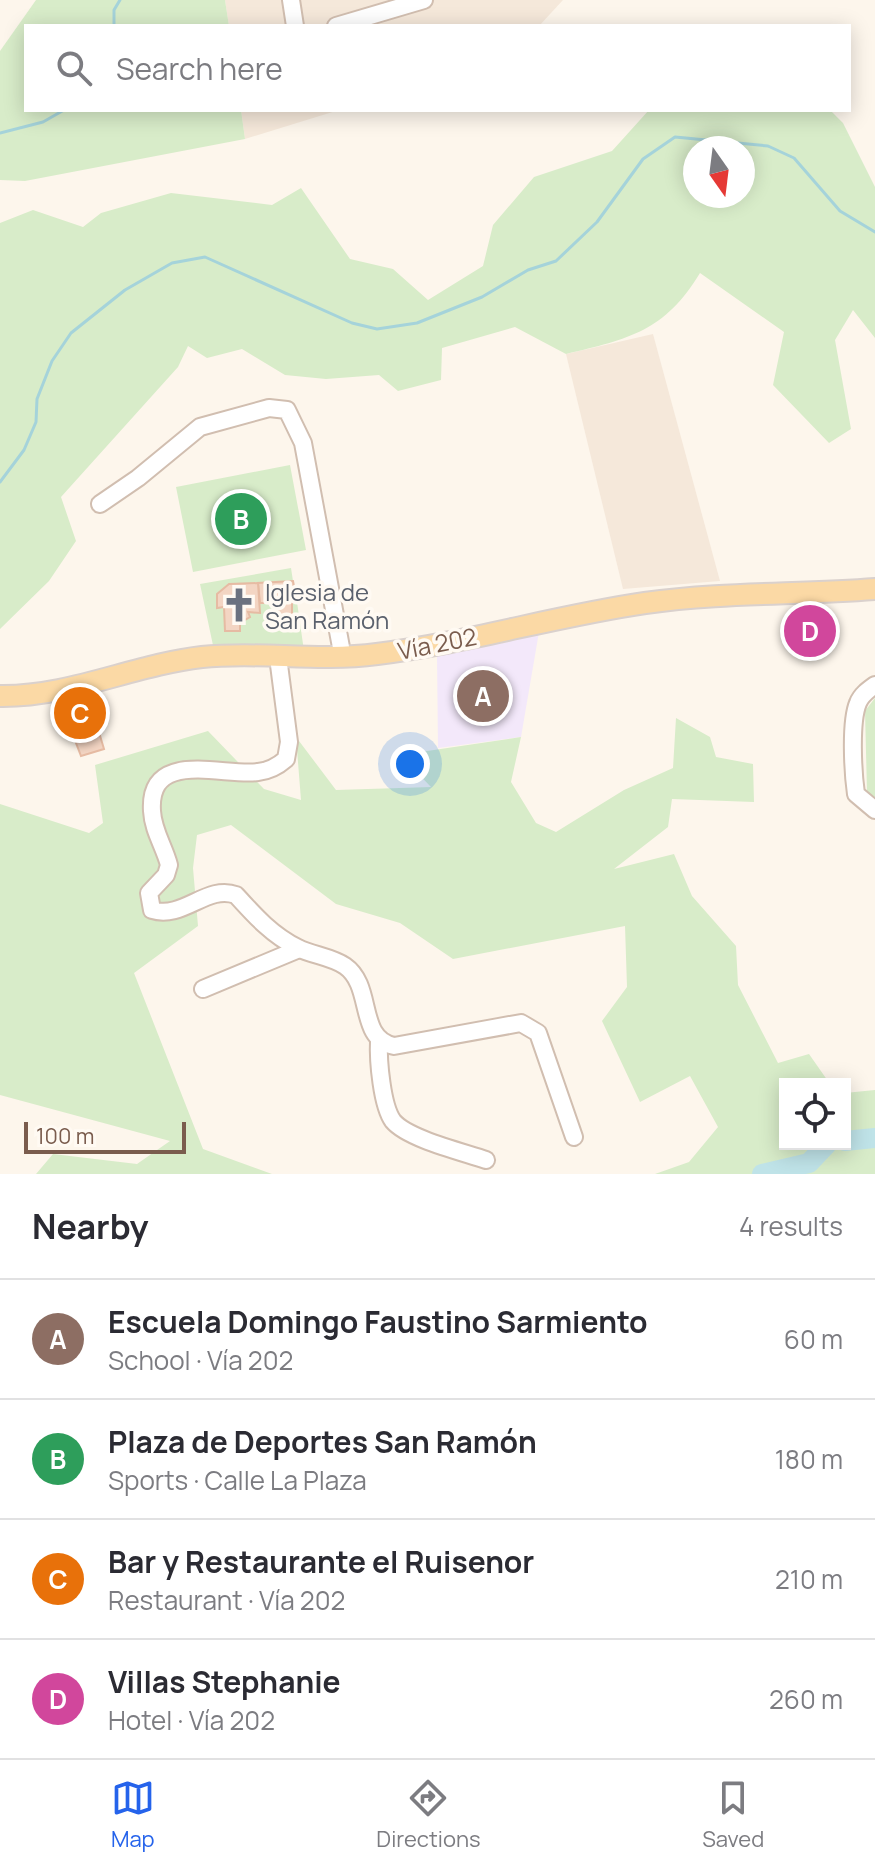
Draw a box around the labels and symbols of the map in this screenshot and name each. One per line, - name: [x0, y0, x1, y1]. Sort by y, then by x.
- north arrow: [683, 136, 755, 208]
- pin: B: [215, 489, 267, 549]
- place label: Iglesia de San Ramón: [265, 575, 389, 636]
- church icon: Iglesia de San Ramón: [220, 586, 258, 624]
- pin: D: [784, 601, 836, 661]
- street label: Vía 202: [395, 619, 479, 667]
- pin: A: [457, 666, 509, 726]
- pin: C: [54, 683, 106, 743]
- your location: [390, 744, 430, 784]
- scale bar: [24, 1118, 186, 1154]

